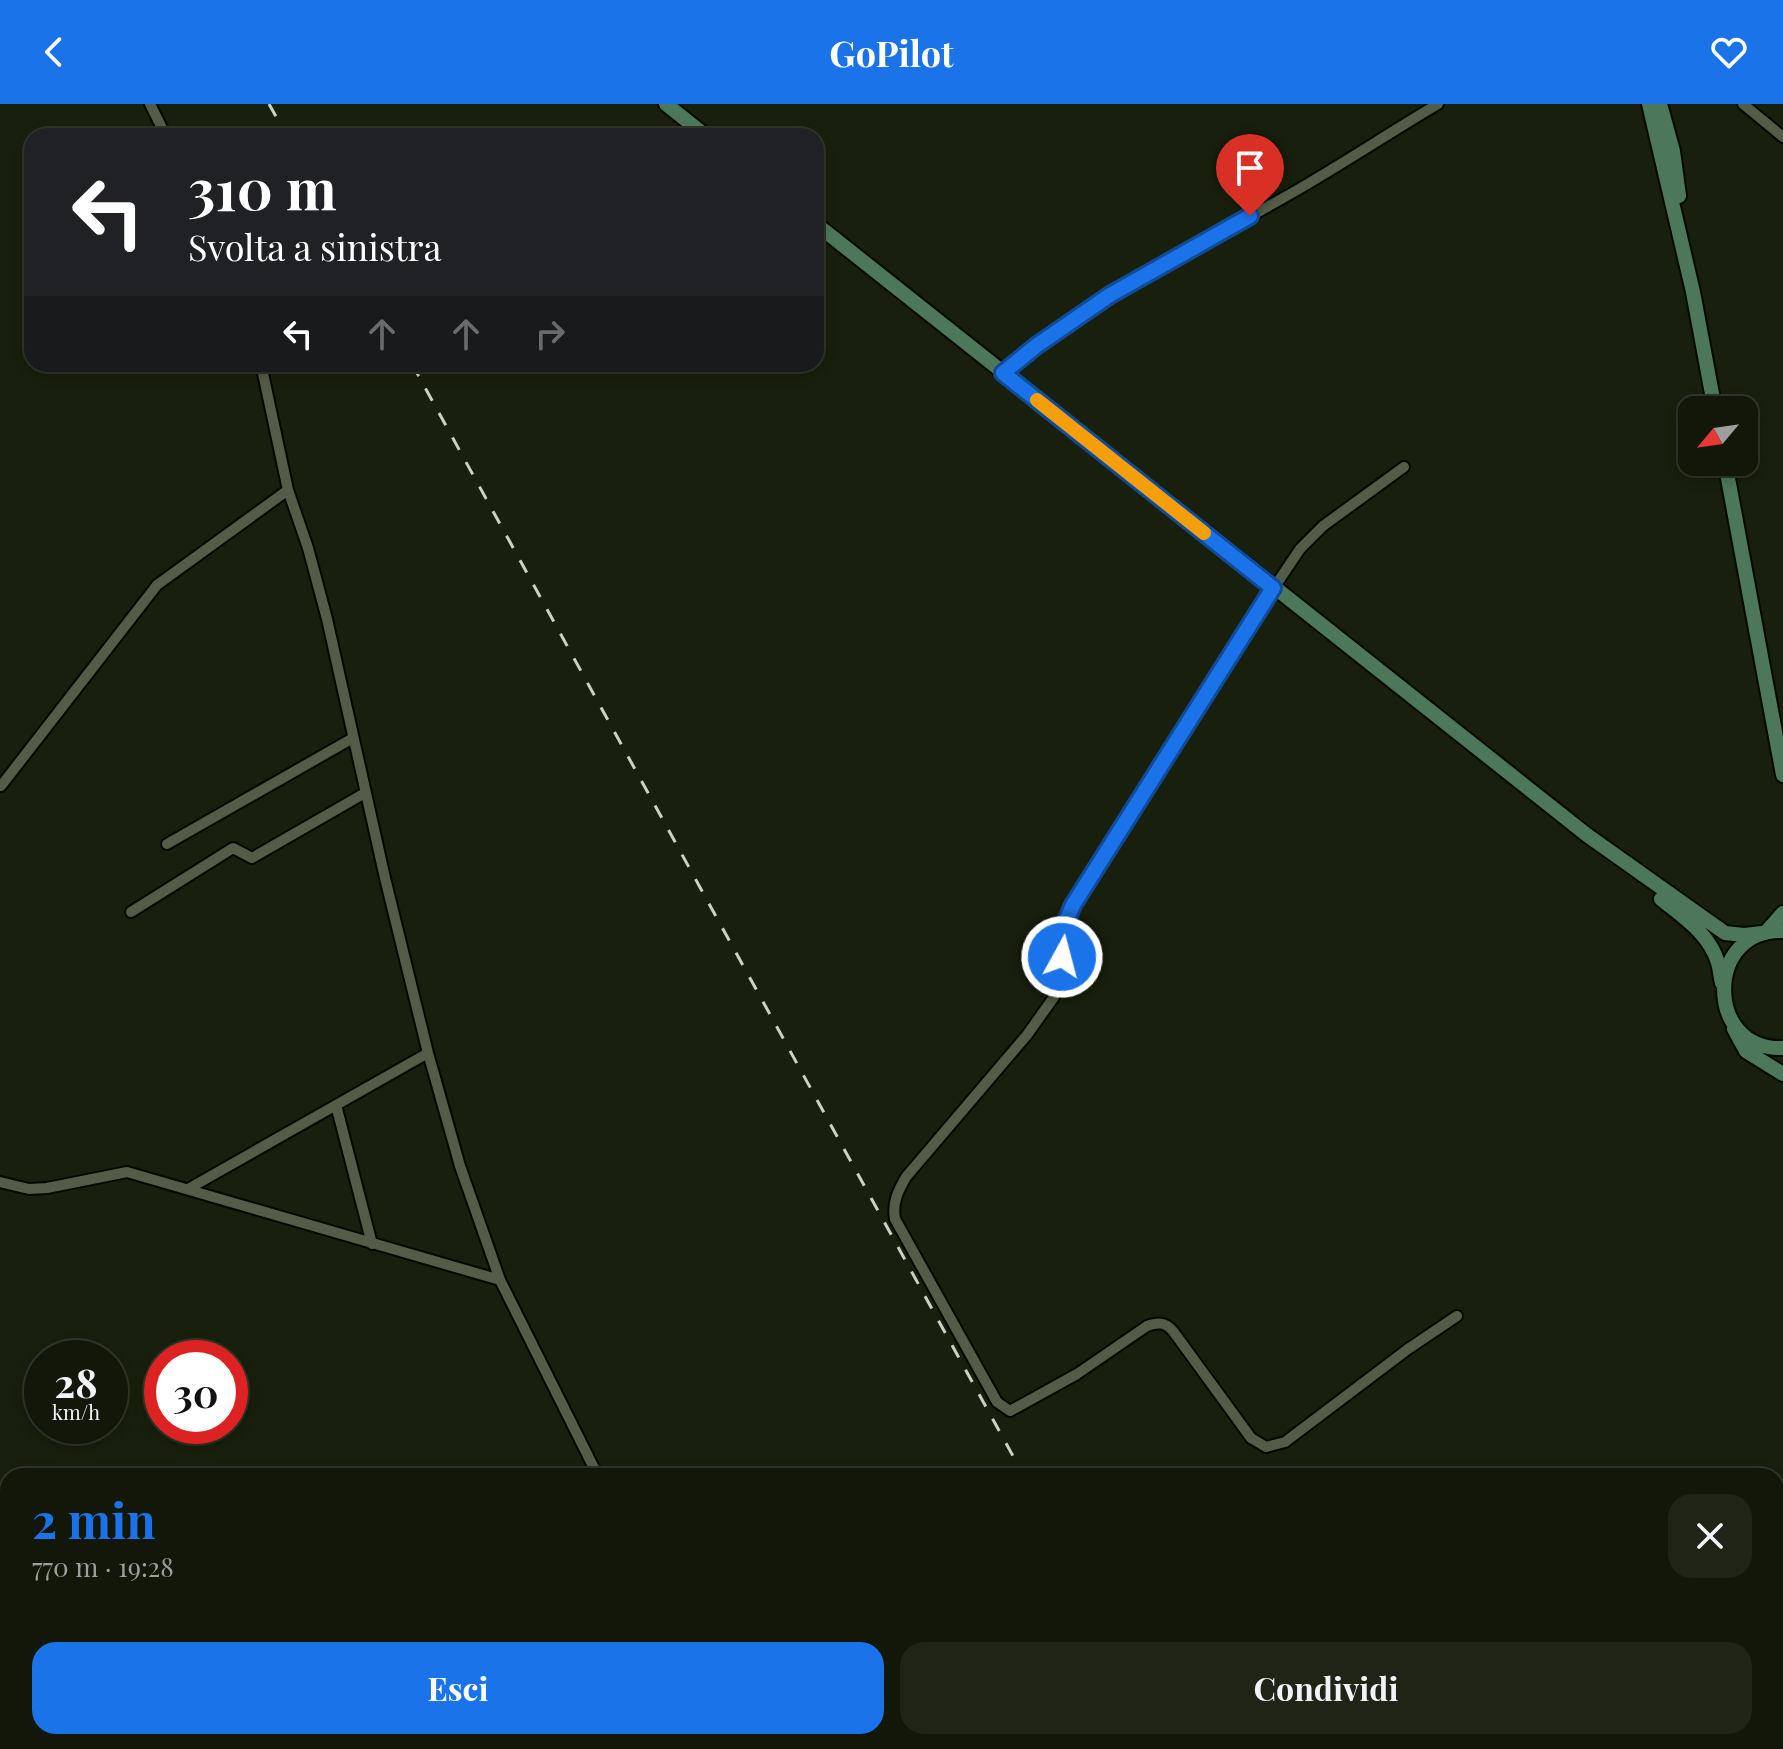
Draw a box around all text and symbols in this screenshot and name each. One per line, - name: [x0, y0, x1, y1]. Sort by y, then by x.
- text: GoPilot: [829, 28, 954, 76]
- icon: back: [32, 30, 76, 74]
- icon: heart: [1707, 30, 1751, 74]
- pin: [1216, 134, 1284, 216]
- icon: arrive: [1228, 146, 1272, 190]
- text: 310 m: [188, 150, 337, 225]
- icon: left: [56, 160, 160, 264]
- text: Svolta a sinistra: [188, 222, 442, 270]
- icon: left: [276, 312, 320, 356]
- icon: ahead: [360, 312, 404, 356]
- icon: ahead: [444, 312, 488, 356]
- icon: right: [528, 312, 572, 356]
- north arrow: [1678, 396, 1758, 476]
- map controls: [1678, 396, 1758, 476]
- position arrow: [1020, 915, 1104, 999]
- speed limit sign: 30: [144, 1340, 248, 1444]
- text: 28: [54, 1355, 98, 1408]
- text: km/h: [52, 1398, 100, 1425]
- text: 2 min: [32, 1487, 156, 1551]
- button: close: [1668, 1494, 1752, 1578]
- text: 770 m · 19:28: [32, 1549, 174, 1584]
- button: Esci: [32, 1642, 884, 1734]
- button: Condividi: [900, 1642, 1752, 1734]

